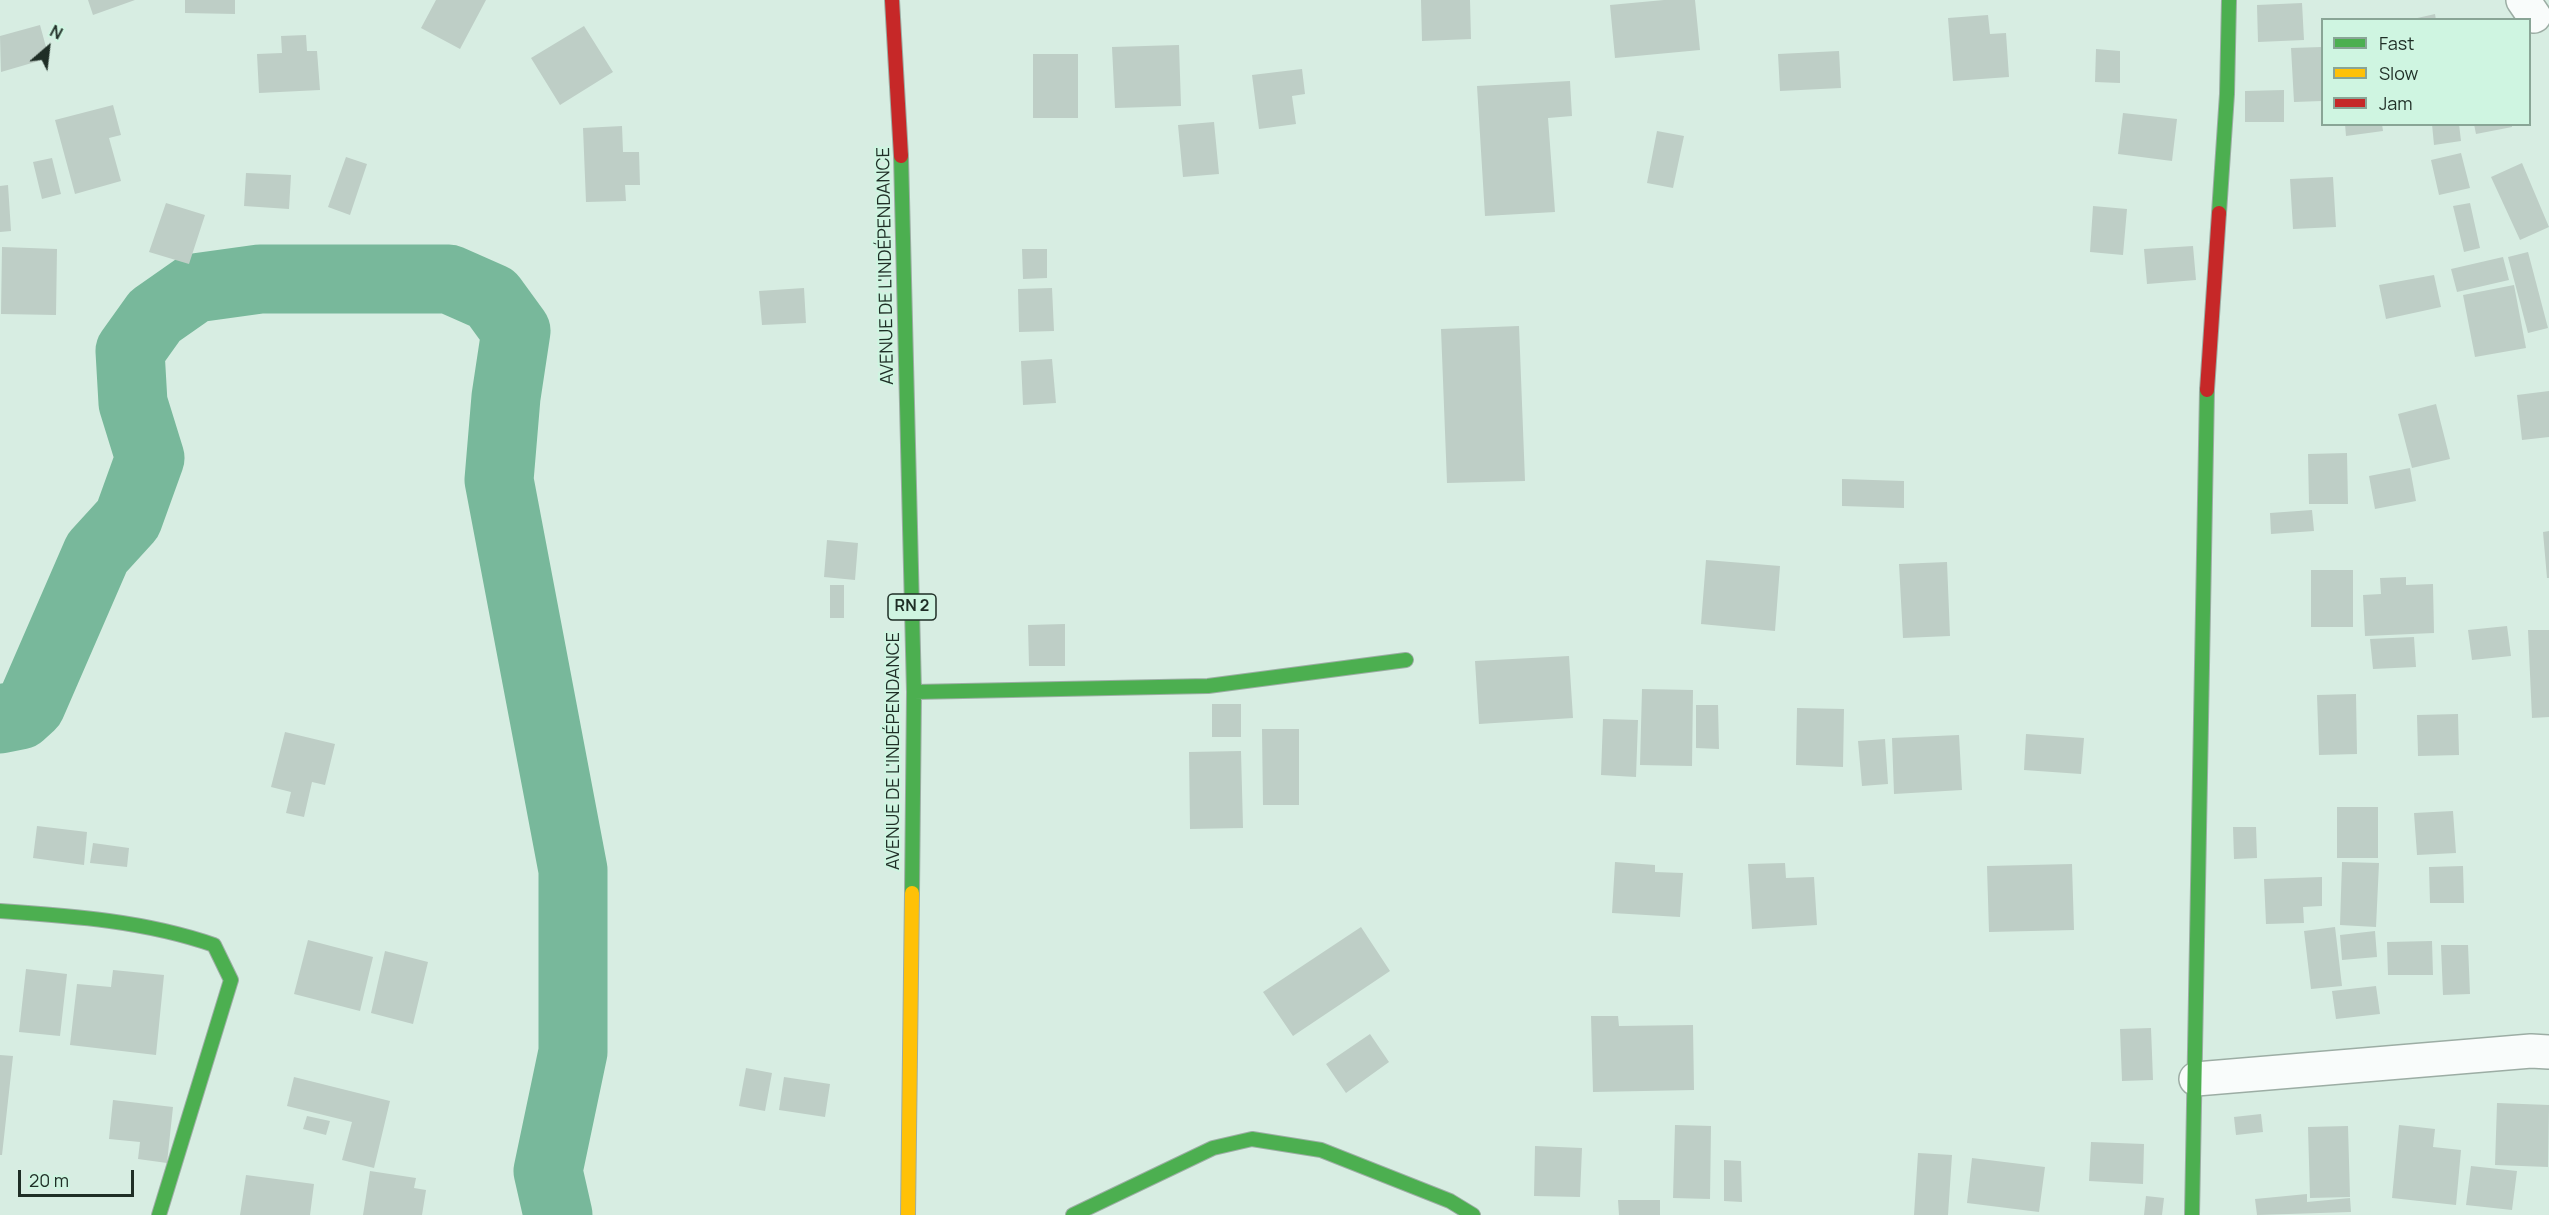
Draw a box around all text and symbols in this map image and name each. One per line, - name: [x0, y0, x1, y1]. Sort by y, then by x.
- north arrow: [18, 18, 78, 78]
- legend: [2321, 18, 2531, 126]
- text: N: [46, 20, 67, 45]
- text: Fast: [2379, 31, 2414, 55]
- text: Slow: [2379, 61, 2418, 85]
- text: Jam: [2379, 91, 2413, 115]
- street label: AVENUE DE L'INDÉPENDANCE: [873, 147, 899, 385]
- road number: RN 2: [888, 594, 936, 620]
- street label: AVENUE DE L'INDÉPENDANCE: [883, 632, 905, 870]
- scale bar: [21, 1158, 136, 1196]
- text: 20 m: [29, 1168, 69, 1192]

